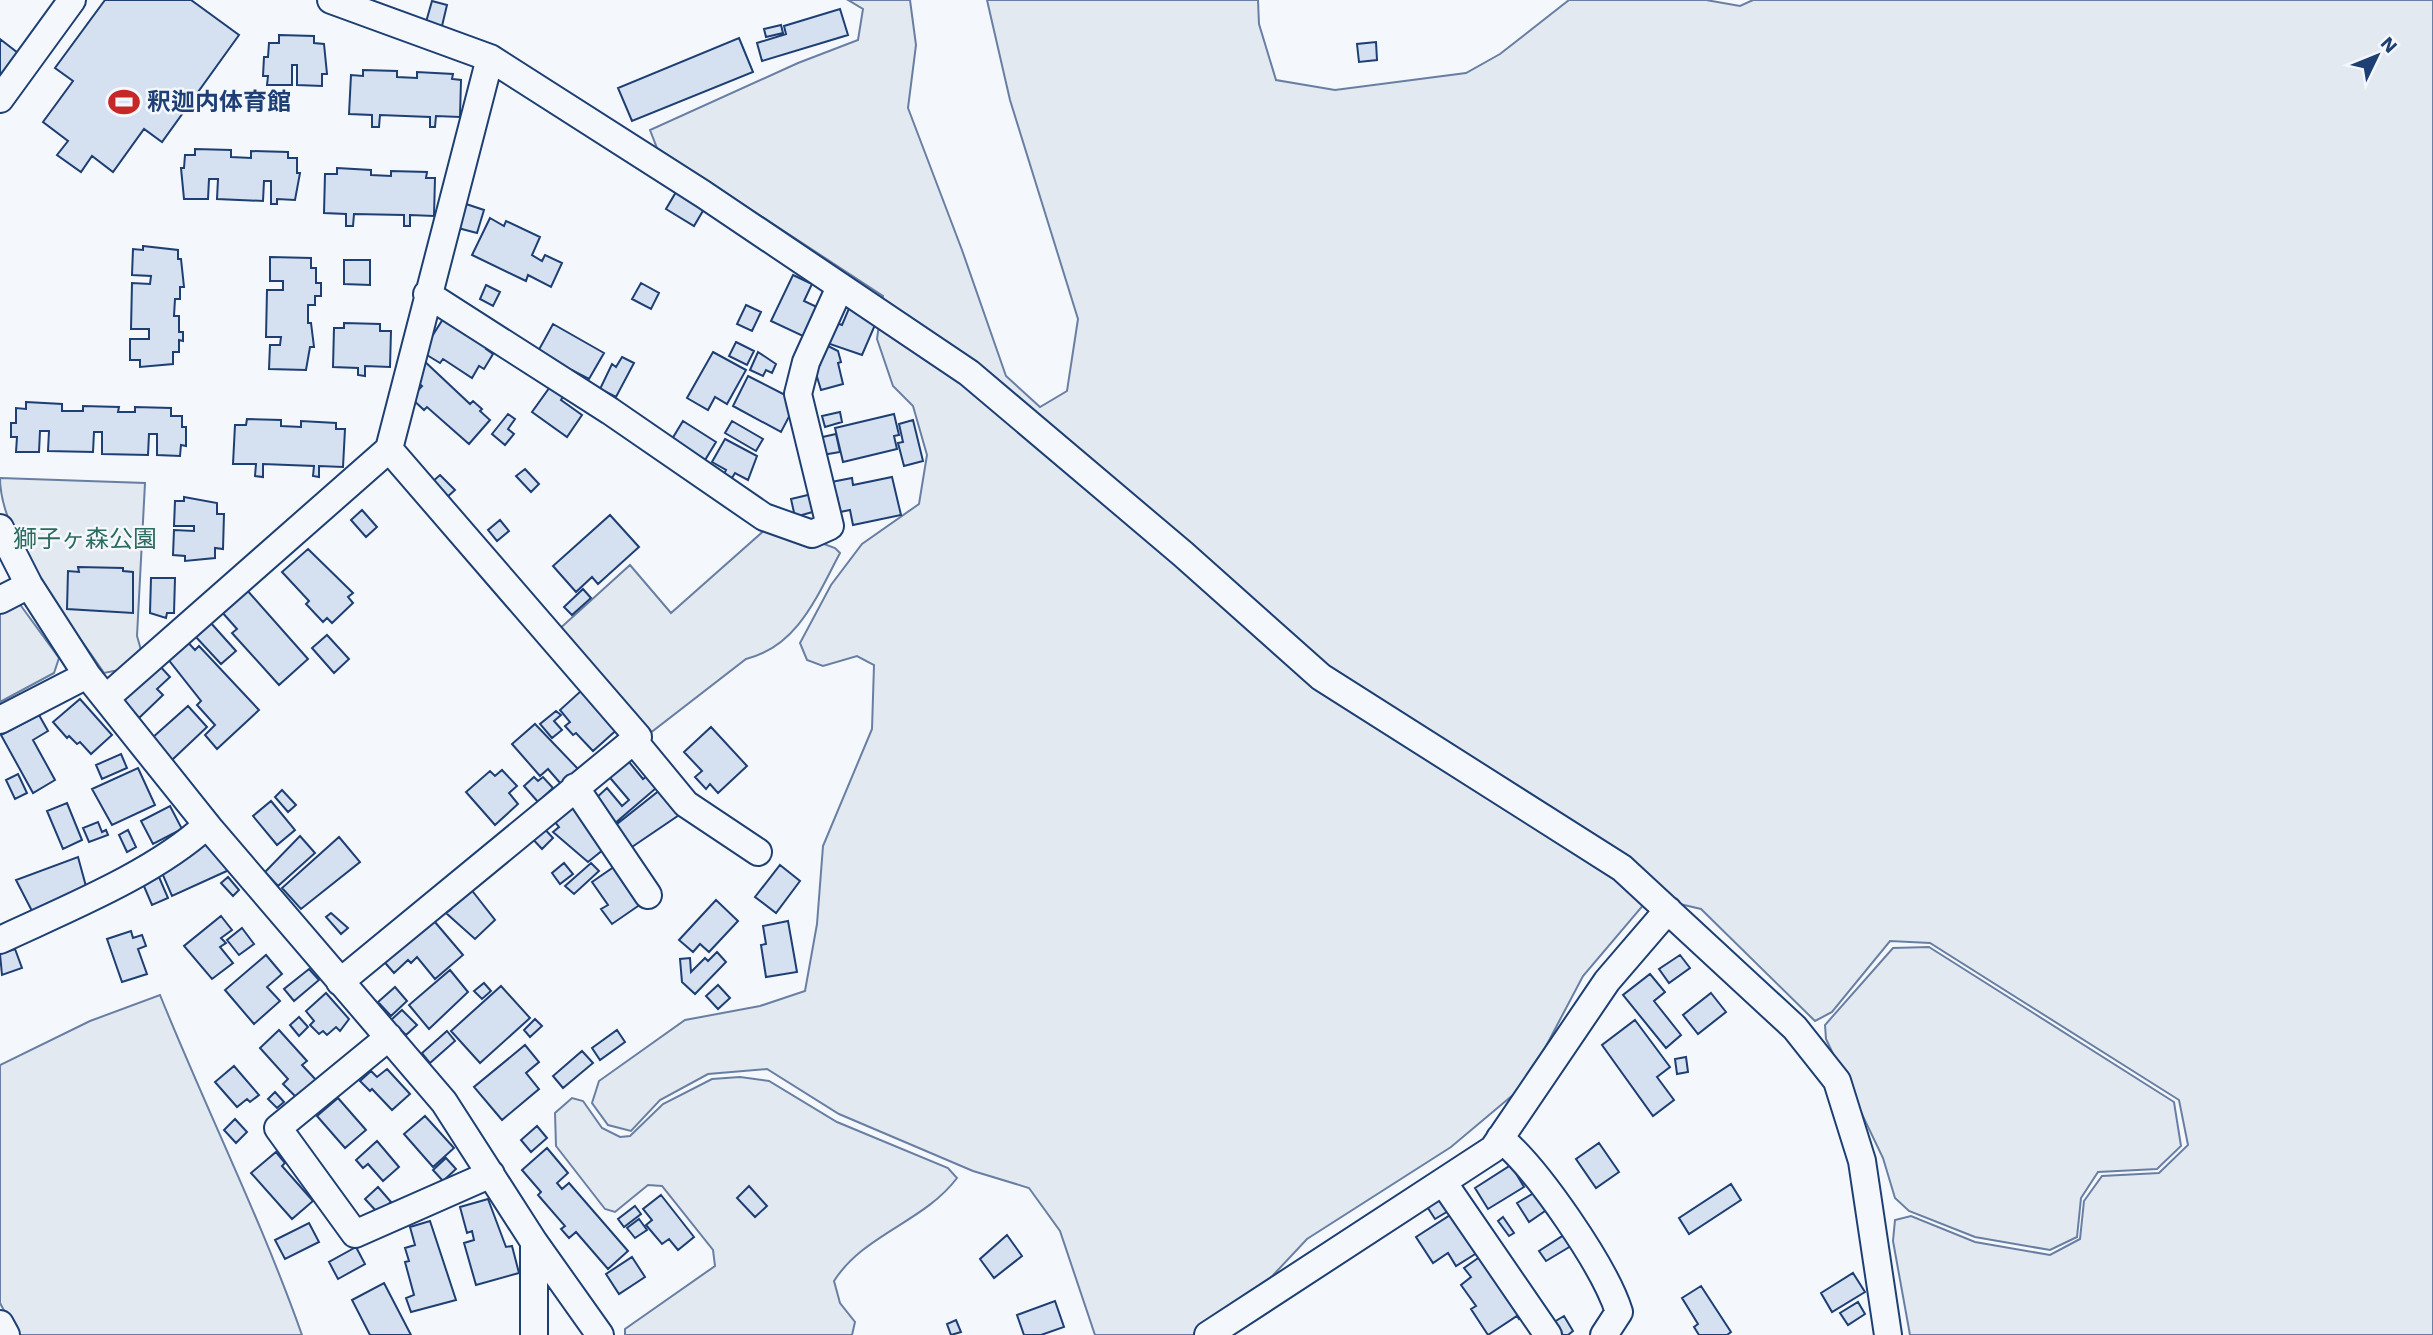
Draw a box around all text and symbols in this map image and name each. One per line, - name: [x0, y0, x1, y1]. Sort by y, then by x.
- north arrow: [2342, 21, 2412, 91]
- text: N: [2376, 32, 2402, 58]
- sports icon: 釈迦内体育館: [107, 85, 141, 119]
- place label: 釈迦内体育館: [147, 88, 291, 116]
- park label: 獅子ヶ森公園: [13, 525, 157, 553]

